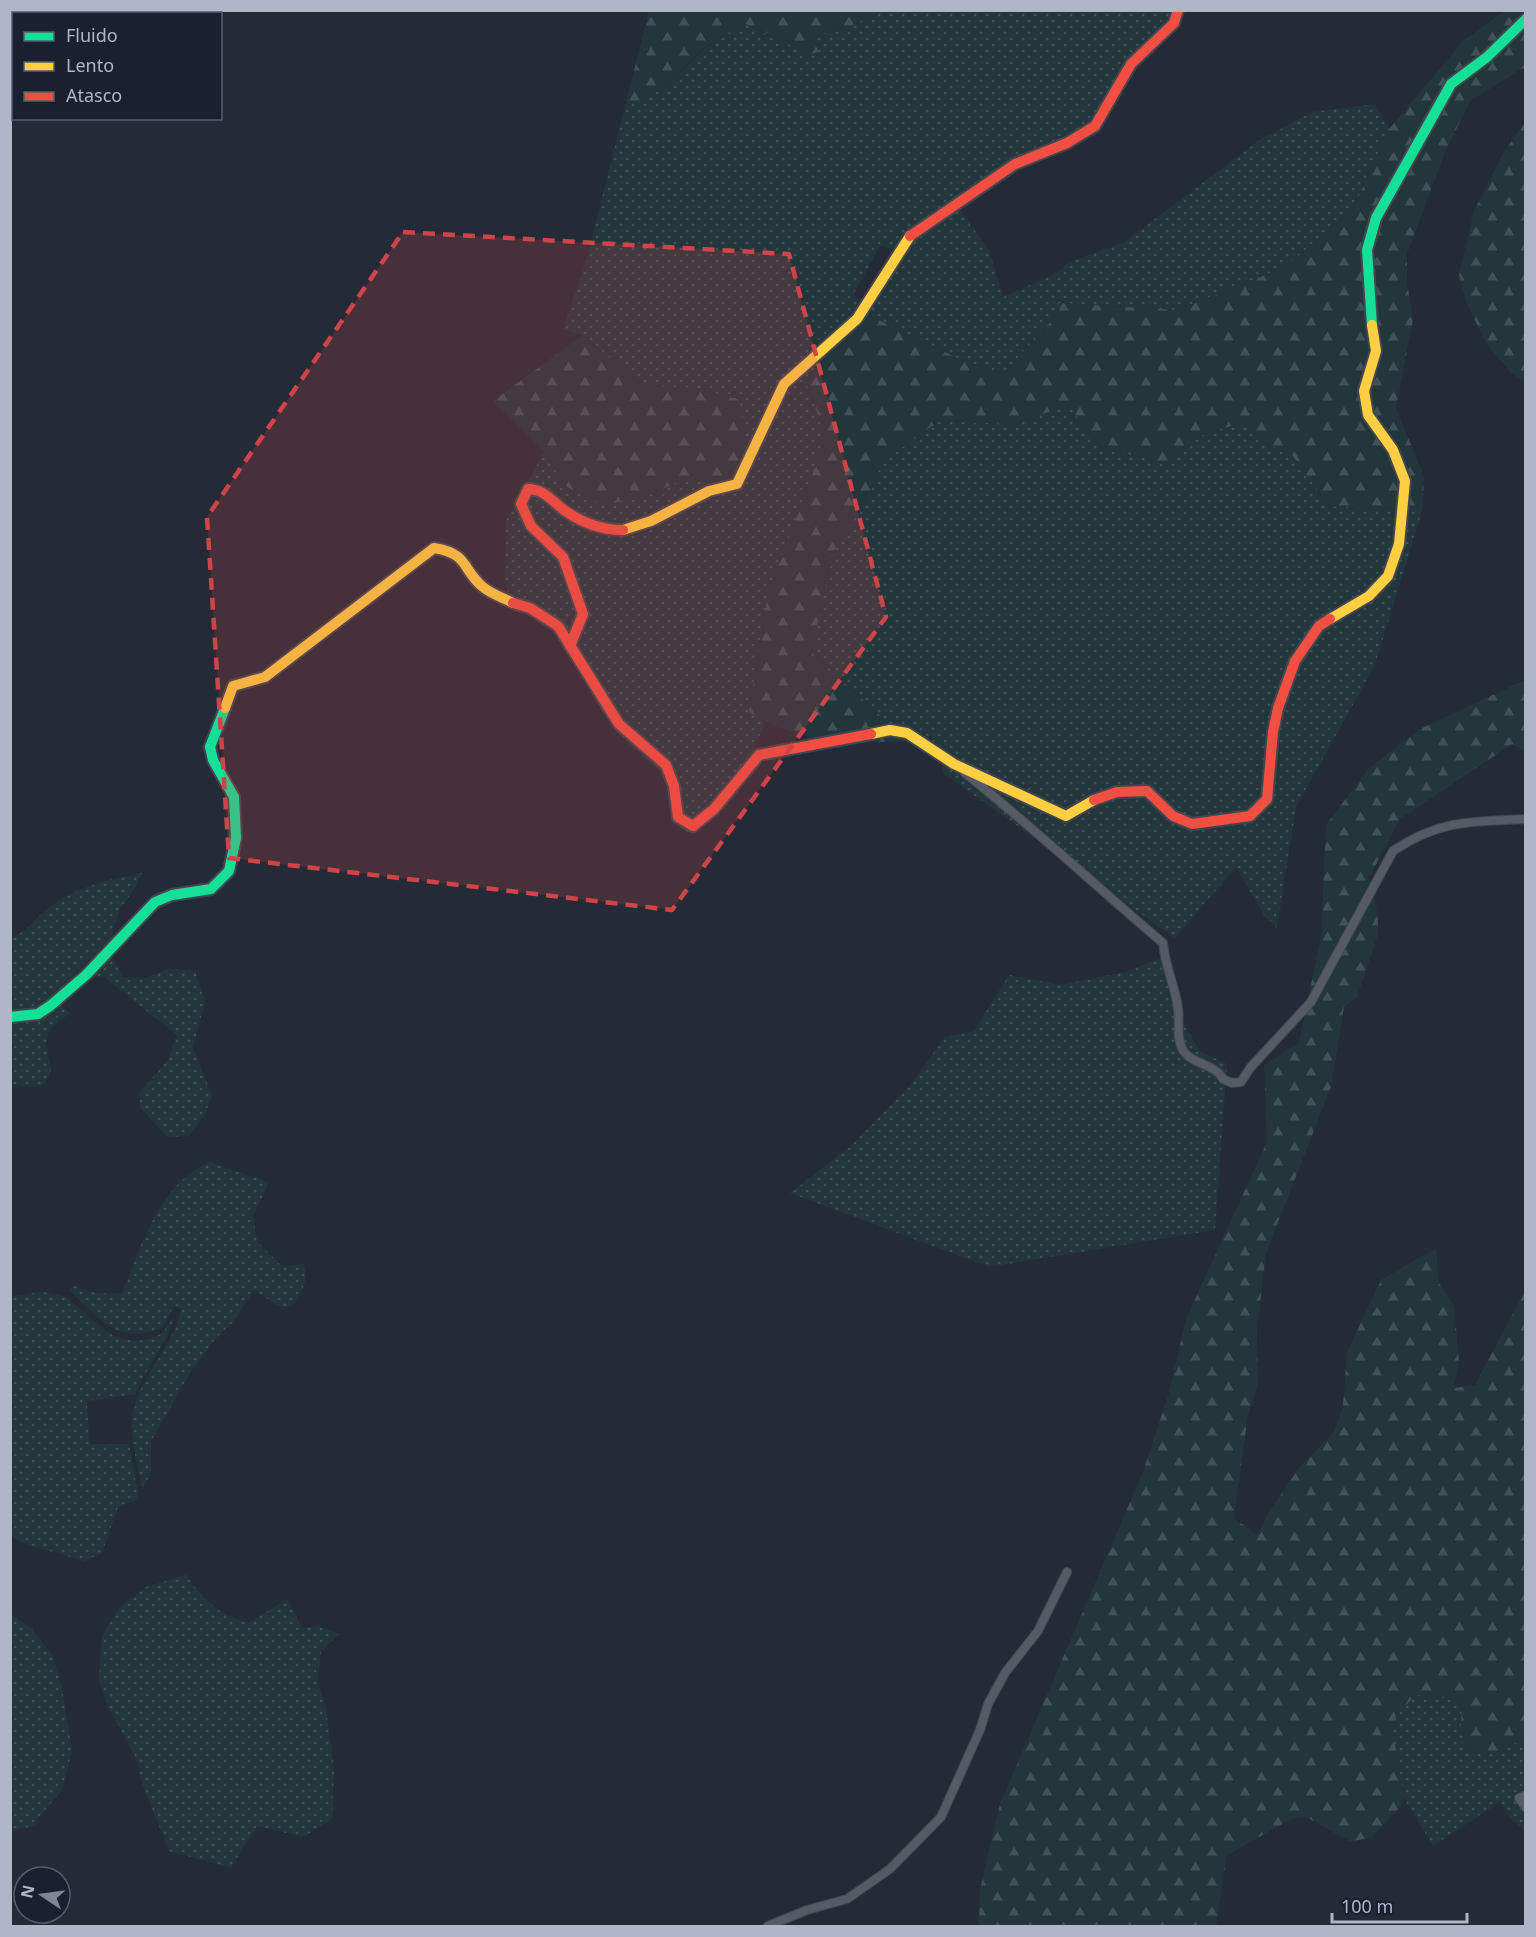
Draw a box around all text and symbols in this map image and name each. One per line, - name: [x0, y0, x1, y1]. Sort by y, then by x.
- legend: [12, 12, 222, 120]
- text: Fluido: [66, 23, 118, 47]
- text: Lento: [66, 53, 114, 77]
- text: Atasco: [66, 83, 122, 107]
- north arrow: [12, 1865, 72, 1925]
- text: N: [15, 1883, 40, 1900]
- scale bar: [1332, 1886, 1467, 1924]
- text: 100 m: [1341, 1894, 1393, 1918]

